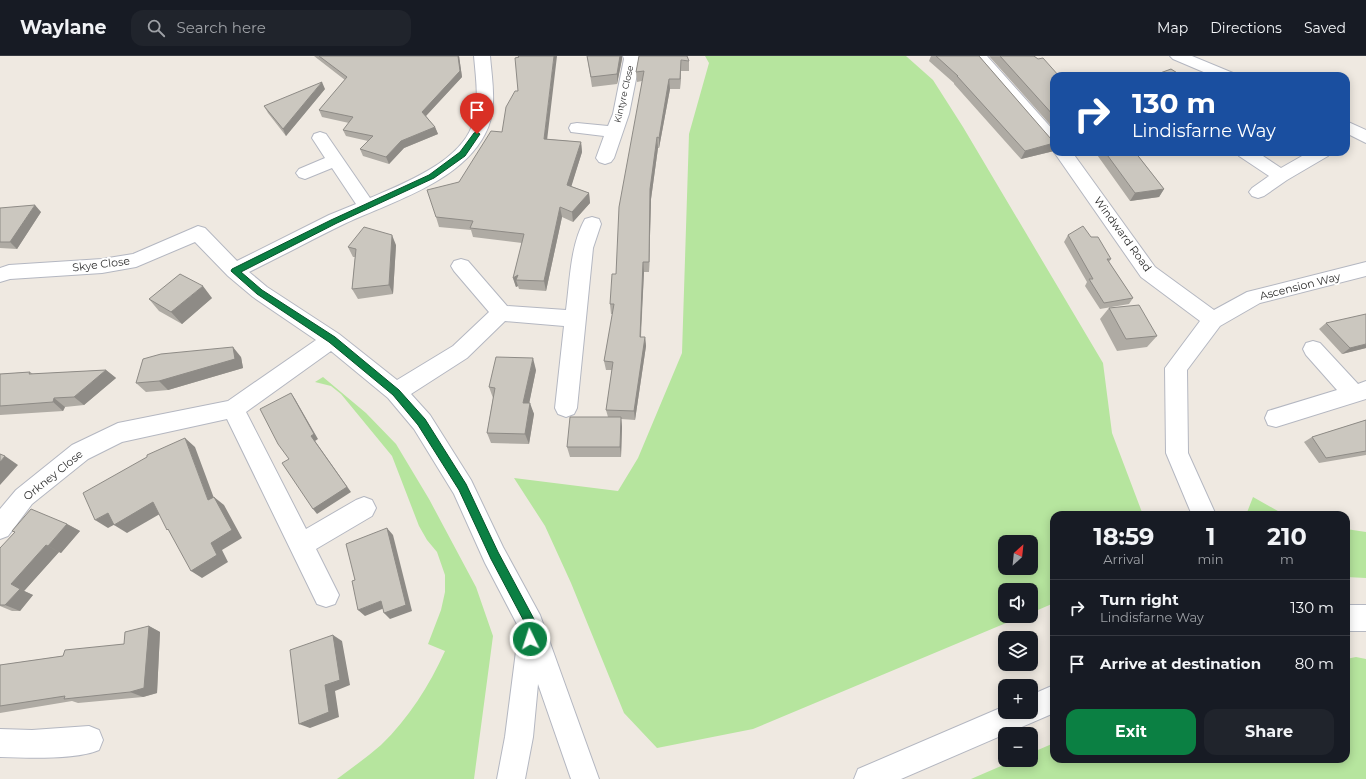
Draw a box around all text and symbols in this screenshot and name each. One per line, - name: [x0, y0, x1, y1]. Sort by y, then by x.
- search box: [131, 10, 411, 46]
- text: Waylane: [20, 16, 107, 39]
- icon: search: [145, 17, 167, 39]
- text: Search here: [177, 18, 266, 37]
- text: Map: [1157, 19, 1188, 37]
- text: Directions: [1210, 19, 1282, 37]
- text: Saved: [1304, 19, 1346, 37]
- street label: Kintyre Close: [612, 64, 636, 124]
- text: 130 m: [1132, 86, 1216, 120]
- icon: right: [1066, 88, 1118, 140]
- pin: [460, 93, 494, 134]
- icon: arrive: [466, 99, 488, 121]
- text: Lindisfarne Way: [1132, 120, 1276, 142]
- street label: Windward Road: [1091, 194, 1155, 274]
- street label: Skye Close: [71, 253, 131, 274]
- street label: Ascension Way: [1258, 269, 1342, 303]
- street label: Orkney Close: [20, 447, 86, 503]
- text: 18:59: [1093, 522, 1154, 551]
- text: 1: [1206, 522, 1215, 551]
- text: 210: [1267, 522, 1307, 551]
- north arrow: [998, 535, 1038, 575]
- map controls: [998, 535, 1038, 767]
- text: Arrival: [1103, 551, 1144, 567]
- text: min: [1198, 551, 1224, 567]
- text: m: [1280, 551, 1294, 567]
- button: sound: [998, 583, 1038, 623]
- text: Turn right: [1100, 590, 1179, 609]
- icon: right: [1066, 597, 1088, 619]
- text: 130 m: [1290, 598, 1334, 617]
- text: Lindisfarne Way: [1100, 609, 1204, 625]
- position arrow: [509, 618, 551, 660]
- button: layers: [998, 631, 1038, 671]
- icon: arrive: [1066, 653, 1088, 675]
- text: Arrive at destination: [1100, 654, 1261, 673]
- text: 80 m: [1295, 654, 1334, 673]
- button: +: [998, 679, 1038, 719]
- button: Exit: [1066, 709, 1196, 755]
- button: Share: [1204, 709, 1334, 755]
- button: −: [998, 727, 1038, 767]

